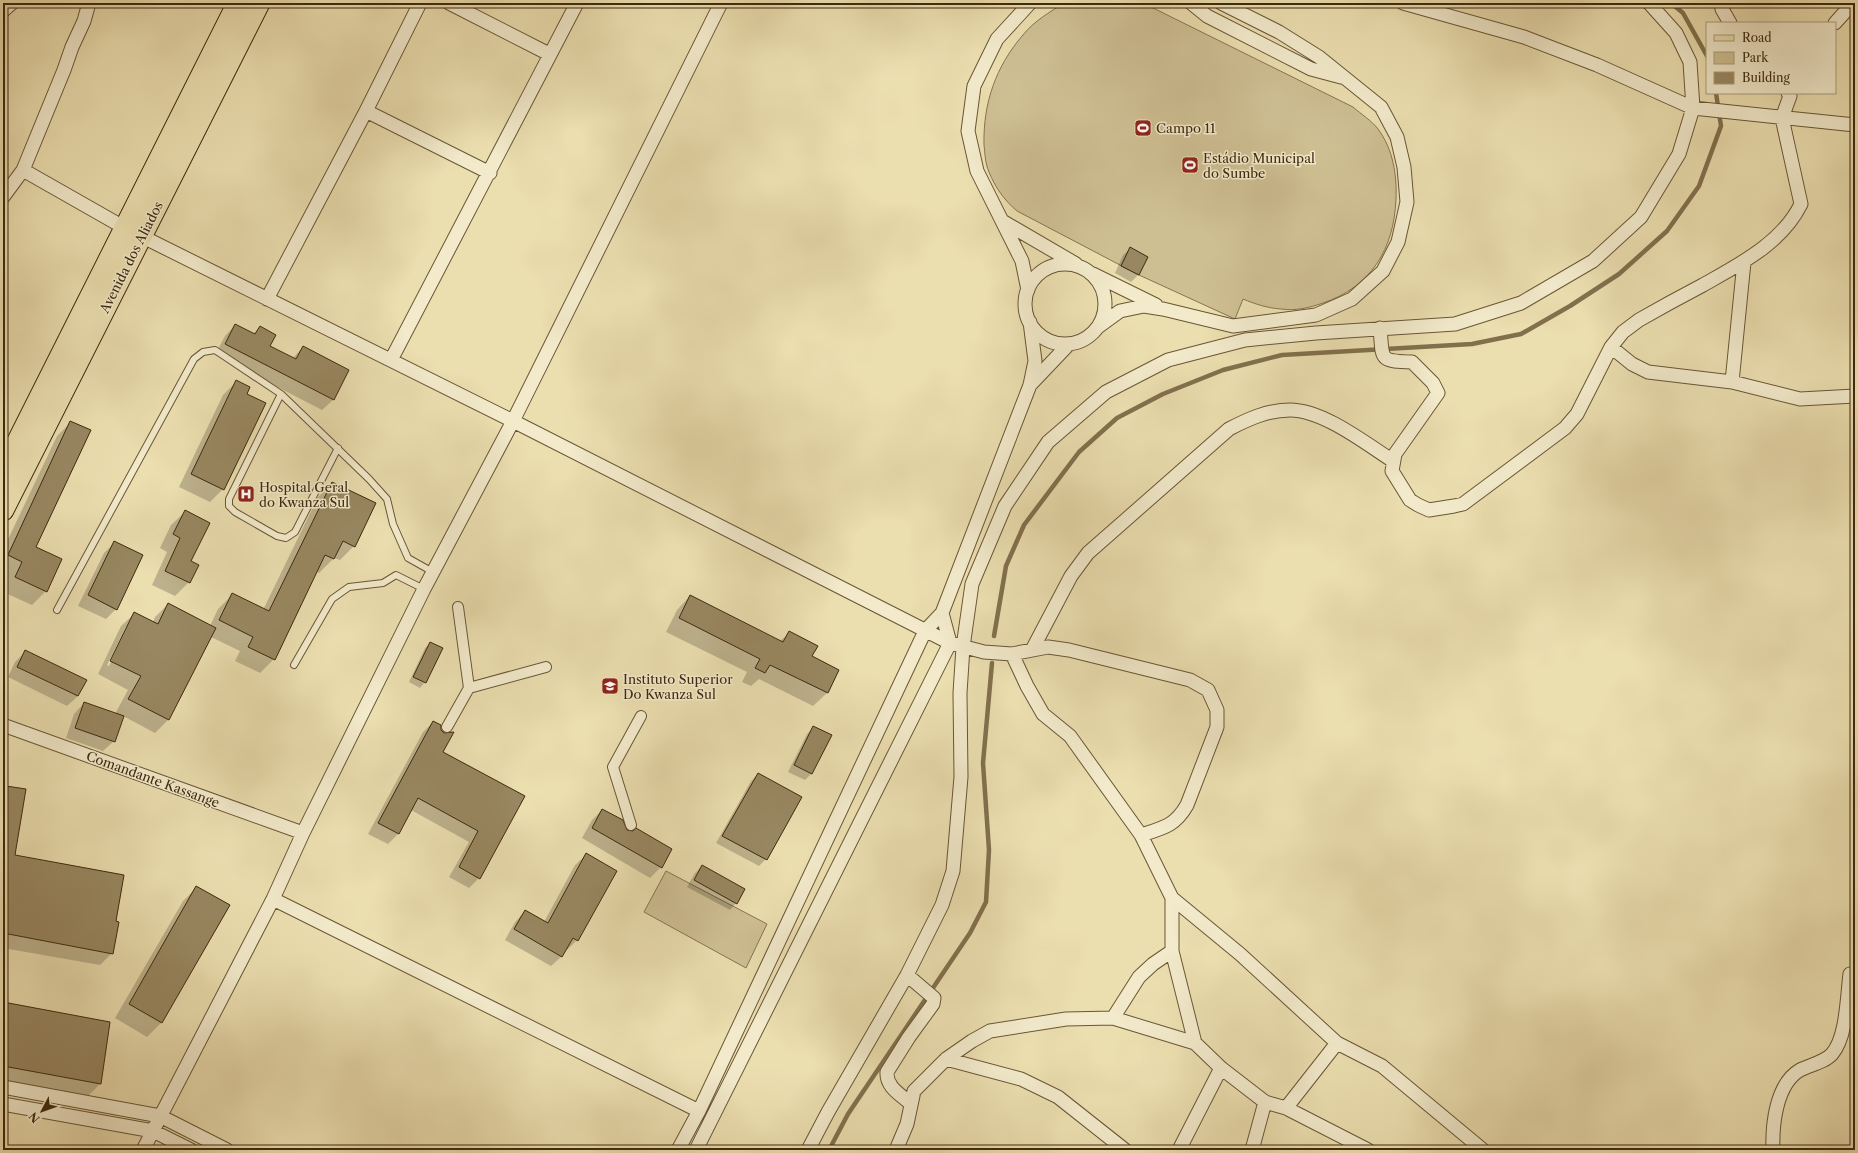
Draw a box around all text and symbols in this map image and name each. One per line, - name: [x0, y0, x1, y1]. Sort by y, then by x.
- legend: [1706, 22, 1836, 94]
- text: Road: [1742, 30, 1772, 45]
- text: Park: [1742, 50, 1769, 65]
- text: Building: [1742, 70, 1790, 85]
- sports icon: Campo 11: [1133, 118, 1153, 138]
- place label: Campo 11: [1156, 120, 1216, 136]
- place label: Estádio Municipal do Sumbe: [1203, 150, 1315, 181]
- sports icon: Estádio Municipal do Sumbe: [1180, 155, 1200, 175]
- street label: Avenida dos Aliados: [95, 198, 166, 316]
- place label: Hospital Geral do Kwanza Sul: [259, 479, 349, 510]
- hospital icon: Hospital Geral do Kwanza Sul: [236, 484, 256, 504]
- place label: Instituto Superior Do Kwanza Sul: [623, 671, 733, 702]
- school or university icon: Instituto Superior Do Kwanza Sul: [600, 676, 620, 696]
- street label: Comandante Kassange: [84, 747, 222, 811]
- north arrow: [22, 1091, 62, 1131]
- text: N: [26, 1109, 43, 1126]

